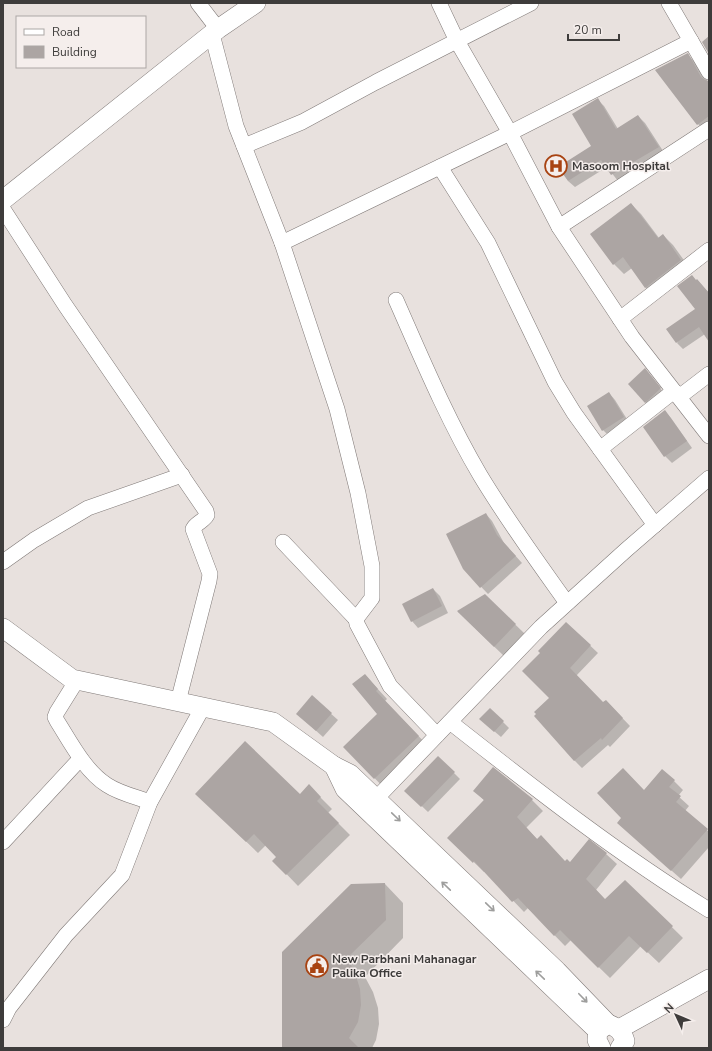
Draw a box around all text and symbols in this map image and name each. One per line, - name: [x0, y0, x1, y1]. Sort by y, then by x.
- legend: [16, 16, 146, 68]
- scale bar: [568, 16, 619, 42]
- text: 20 m: [574, 22, 602, 38]
- text: Road: [52, 24, 80, 40]
- text: Building: [52, 44, 97, 60]
- hospital icon: Masoom Hospital: [543, 153, 569, 179]
- place label: Masoom Hospital: [572, 158, 670, 174]
- one-way arrow: [390, 813, 401, 822]
- one-way arrow: [440, 881, 451, 890]
- one-way arrow: [485, 902, 495, 912]
- place label: New Parbhani Mahanagar Palika Office: [332, 951, 477, 981]
- public building icon: New Parbhani Mahanagar Palika Office: [304, 953, 330, 979]
- one-way arrow: [534, 971, 545, 980]
- one-way arrow: [578, 993, 588, 1003]
- north arrow: [656, 995, 696, 1035]
- text: N: [661, 1000, 677, 1017]

